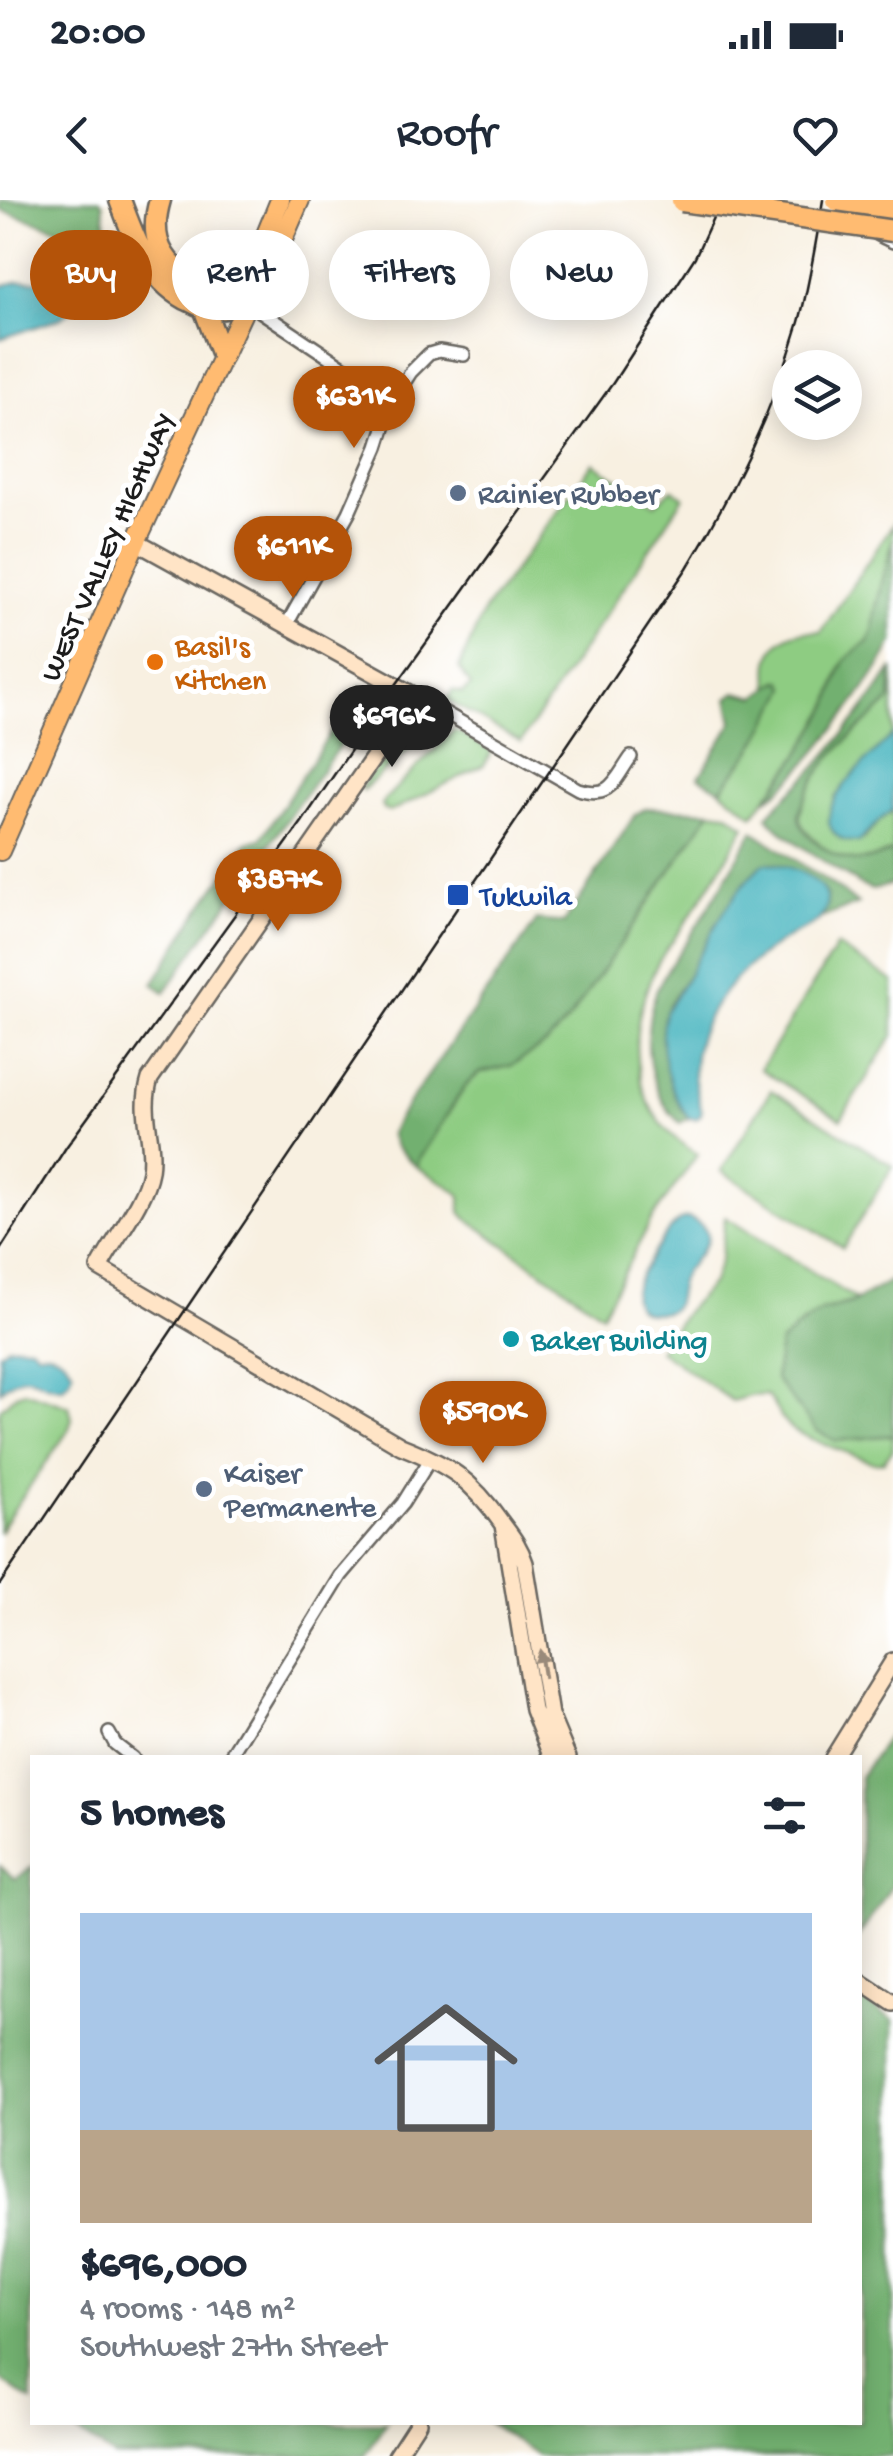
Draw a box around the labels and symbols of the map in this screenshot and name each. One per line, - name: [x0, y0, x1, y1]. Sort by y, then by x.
- pin: $631K: [284, 366, 424, 451]
- street label: WEST VALLEY HIGHWAY: [35, 408, 185, 688]
- place label: Rainier Rubber: [478, 480, 661, 515]
- marker: Rainier Rubber: [447, 482, 469, 504]
- pin: $611K: [223, 516, 363, 601]
- place label: Basil's Kitchen: [174, 632, 266, 701]
- marker: Basil's Kitchen: [144, 651, 166, 673]
- pin: $696K: [322, 685, 462, 770]
- pin: $387K: [208, 849, 348, 934]
- marker: Tukwila: [445, 882, 471, 908]
- place label: Tukwila: [478, 882, 573, 917]
- place label: Baker Building: [530, 1326, 708, 1361]
- marker: Baker Building: [500, 1328, 522, 1350]
- pin: $590K: [413, 1381, 553, 1466]
- place label: Kaiser Permanente: [223, 1459, 377, 1528]
- marker: Kaiser Permanente: [193, 1478, 215, 1500]
- one-way arrow: [534, 1648, 549, 1679]

